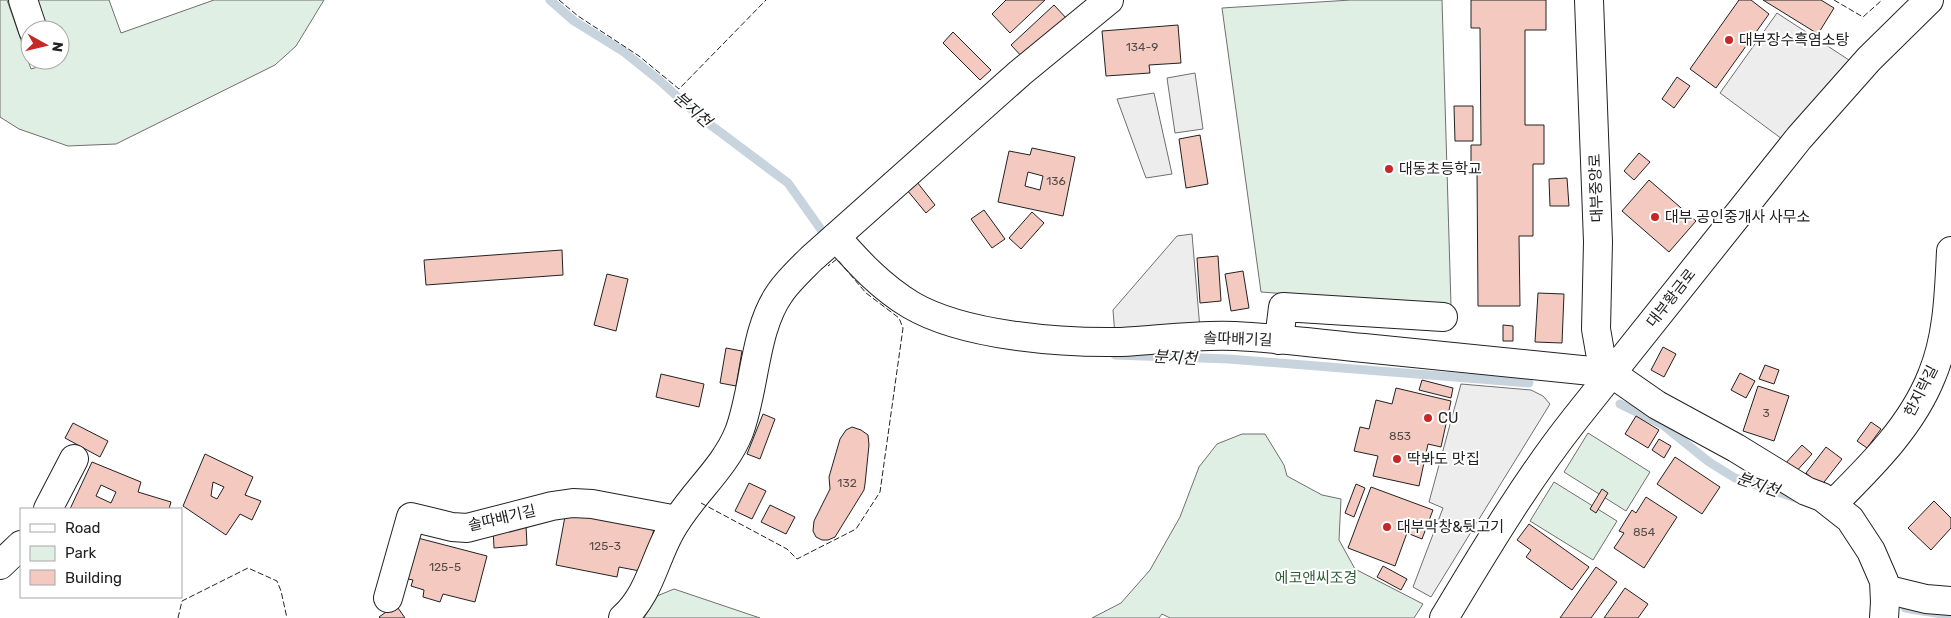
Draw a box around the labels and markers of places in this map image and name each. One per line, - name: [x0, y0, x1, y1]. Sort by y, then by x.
- place label: 대부장수흑염소탕: [1739, 31, 1850, 49]
- marker: 대부장수흑염소탕: [1723, 34, 1735, 46]
- place label: 대동초등학교: [1399, 160, 1482, 178]
- marker: 대동초등학교: [1383, 163, 1395, 175]
- place label: 대부 공인중개사 사무소: [1665, 208, 1811, 226]
- marker: 대부 공인중개사 사무소: [1649, 211, 1661, 223]
- place label: CU: [1438, 409, 1459, 427]
- marker: CU: [1422, 412, 1434, 424]
- place label: 딱봐도 맛집: [1407, 450, 1480, 468]
- marker: 딱봐도 맛집: [1391, 453, 1403, 465]
- place label: 대부막창&뒷고기: [1397, 518, 1504, 536]
- marker: 대부막창&뒷고기: [1381, 521, 1393, 533]

